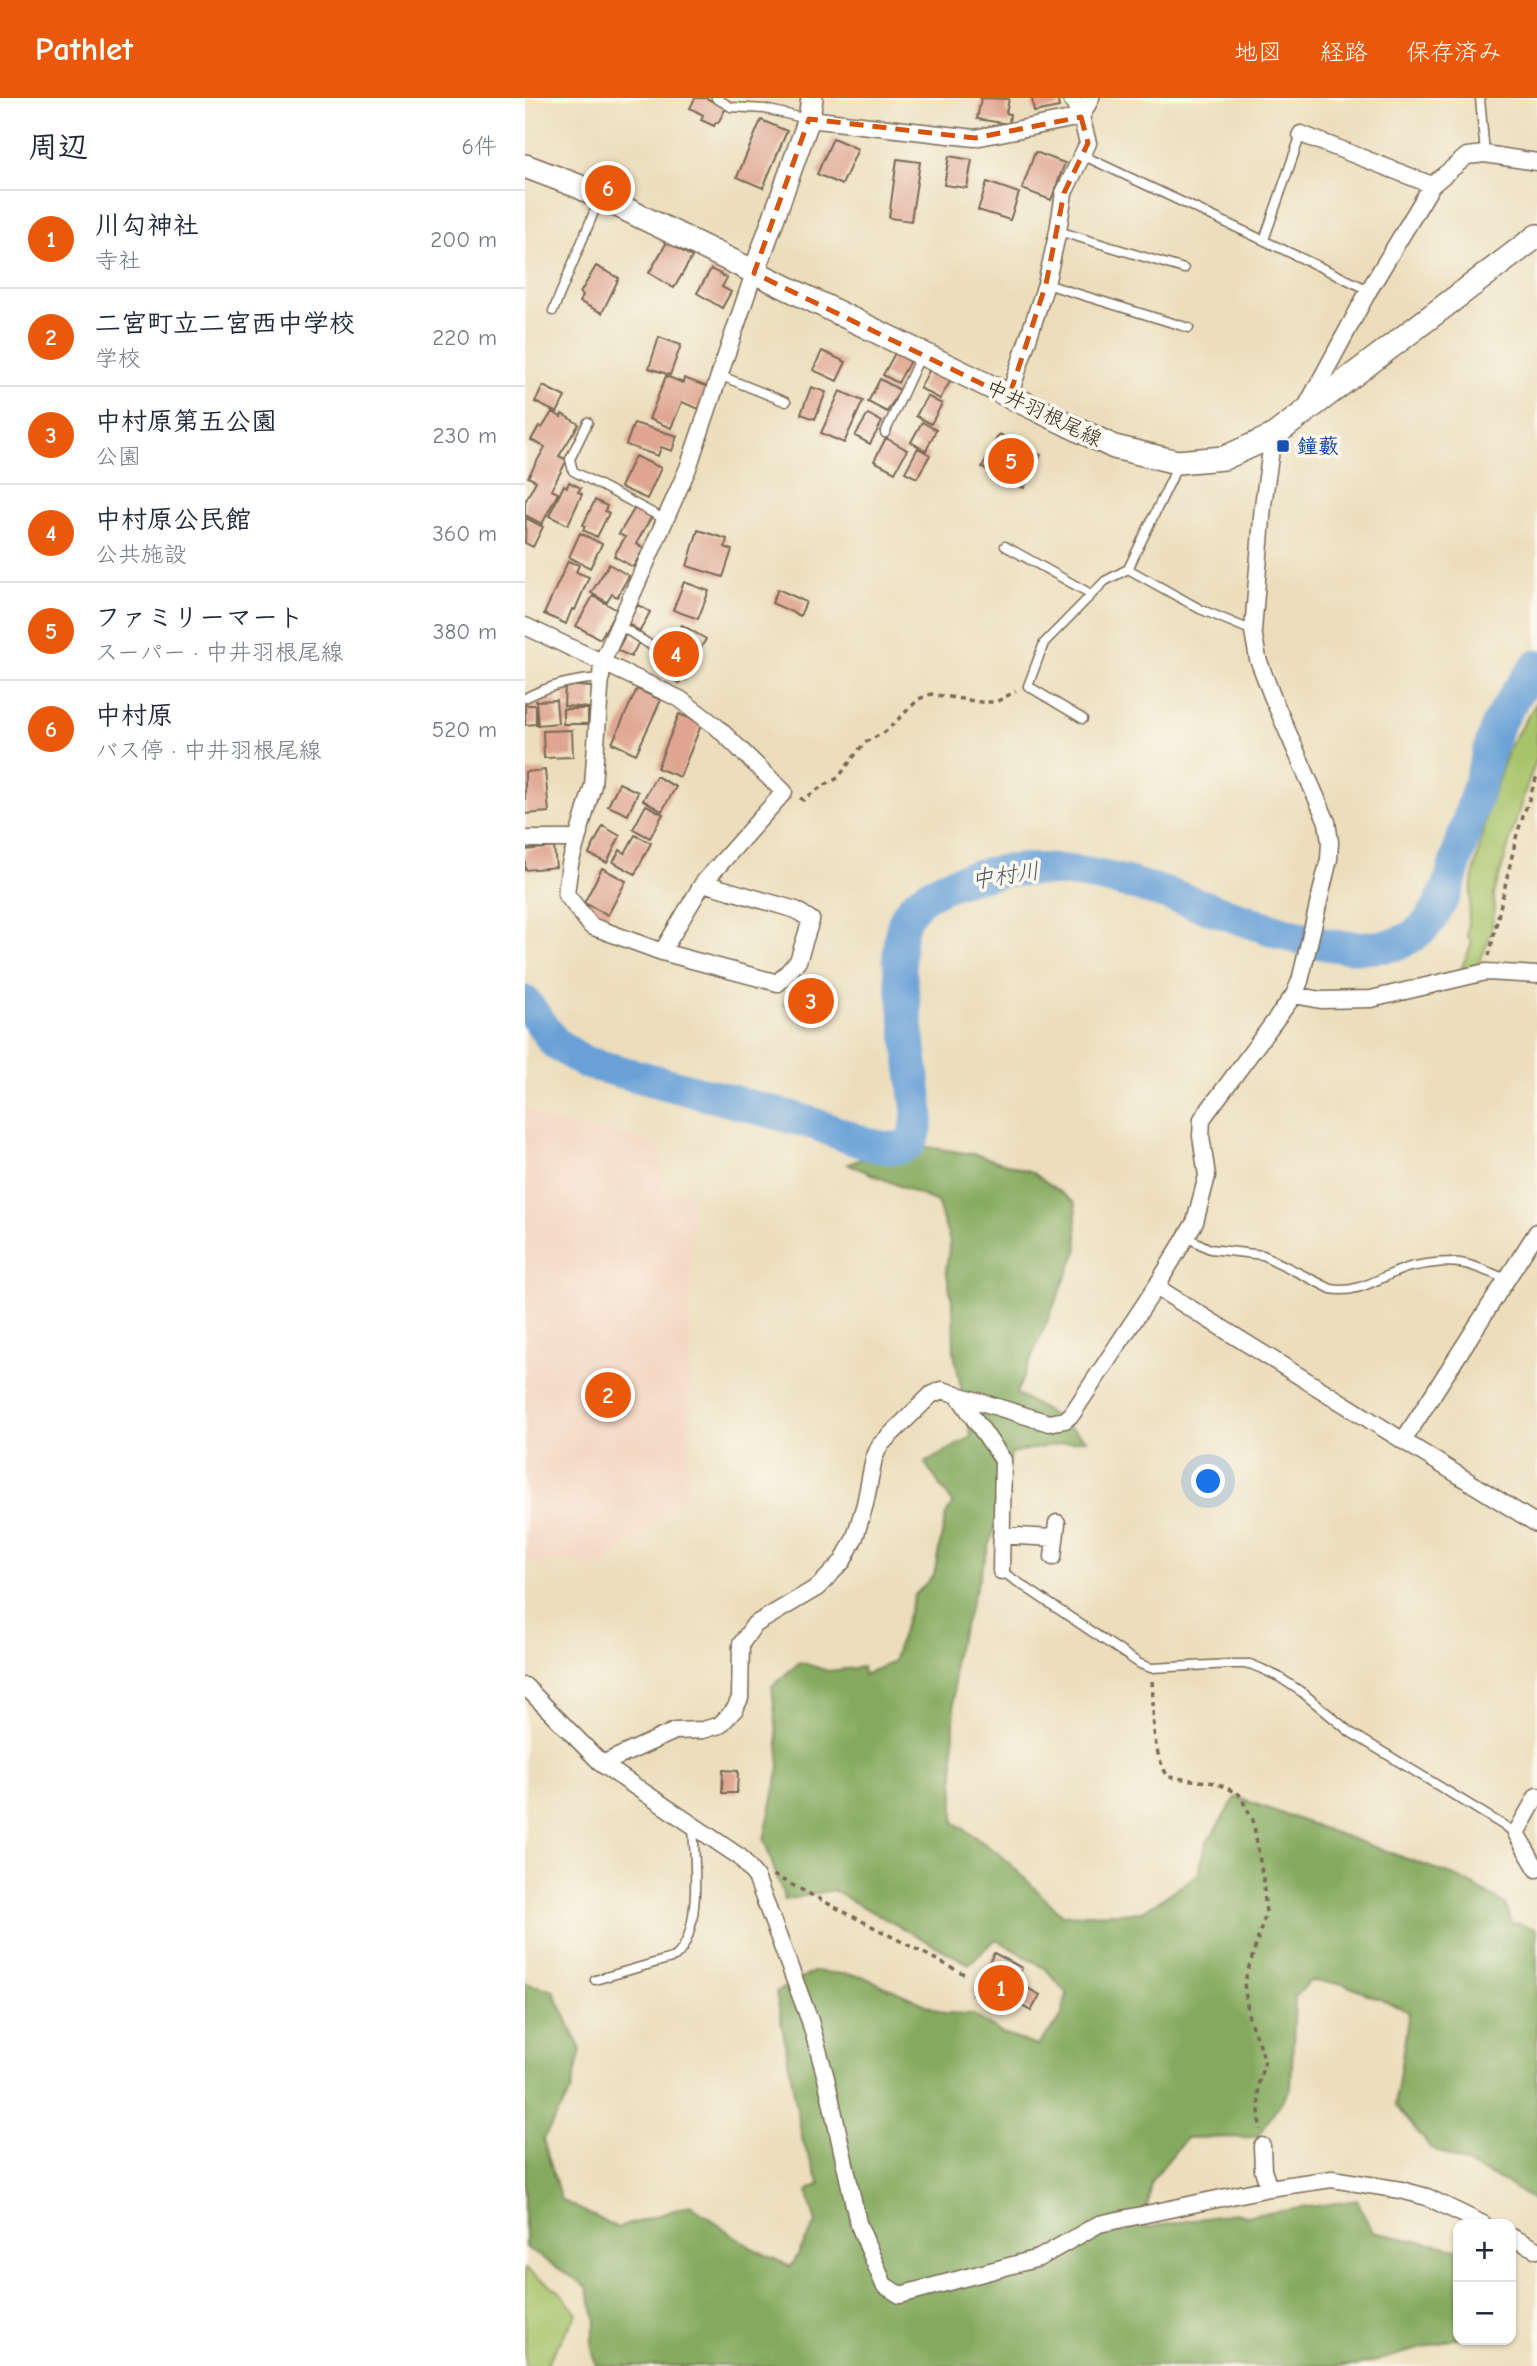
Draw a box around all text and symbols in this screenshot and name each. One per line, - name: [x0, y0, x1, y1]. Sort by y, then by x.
- text: Pathlet: [35, 30, 133, 68]
- text: 地図: [1234, 38, 1282, 66]
- text: 経路: [1320, 38, 1368, 66]
- text: 保存済み: [1406, 38, 1502, 66]
- text: 周辺: [28, 130, 88, 165]
- text: 6件: [462, 133, 497, 160]
- pin: 6: [585, 162, 631, 214]
- text: 川勾神社: [95, 211, 199, 241]
- text: 1: [46, 226, 56, 253]
- text: 200 m: [430, 226, 497, 253]
- text: 寺社: [95, 247, 141, 274]
- text: 二宮町立二宮西中学校: [95, 309, 355, 339]
- text: 2: [45, 324, 57, 351]
- text: 220 m: [432, 324, 497, 351]
- text: 学校: [95, 345, 141, 372]
- street label: 中井羽根尾線: [982, 375, 1106, 451]
- text: 中村原第五公園: [95, 407, 277, 437]
- text: 3: [45, 422, 57, 449]
- text: 230 m: [433, 422, 497, 449]
- place label: 鐘藪: [1297, 434, 1339, 458]
- pin: 5: [988, 435, 1034, 487]
- marker: 鐘藪: [1275, 438, 1291, 454]
- text: 公園: [95, 443, 141, 470]
- text: 中村原公民館: [95, 505, 251, 535]
- text: 4: [46, 520, 56, 547]
- text: 360 m: [432, 520, 497, 547]
- text: 公共施設: [95, 541, 187, 568]
- text: ファミリーマート: [95, 603, 304, 633]
- text: 5: [45, 618, 57, 645]
- text: 380 m: [433, 618, 497, 645]
- pin: 4: [653, 628, 699, 680]
- text: スーパー · 中井羽根尾線: [95, 639, 344, 666]
- text: 中村原: [95, 701, 173, 731]
- text: 6: [45, 716, 57, 743]
- text: 520 m: [432, 716, 497, 743]
- text: バス停 · 中井羽根尾線: [95, 737, 321, 764]
- water label: 中村川: [969, 857, 1041, 894]
- pin: 3: [788, 975, 834, 1027]
- pin: 2: [585, 1369, 631, 1421]
- your location: [1191, 1464, 1225, 1498]
- pin: 1: [978, 1962, 1024, 2014]
- map controls: [1453, 2219, 1516, 2345]
- button: +: [1453, 2219, 1516, 2282]
- button: −: [1453, 2282, 1516, 2345]

